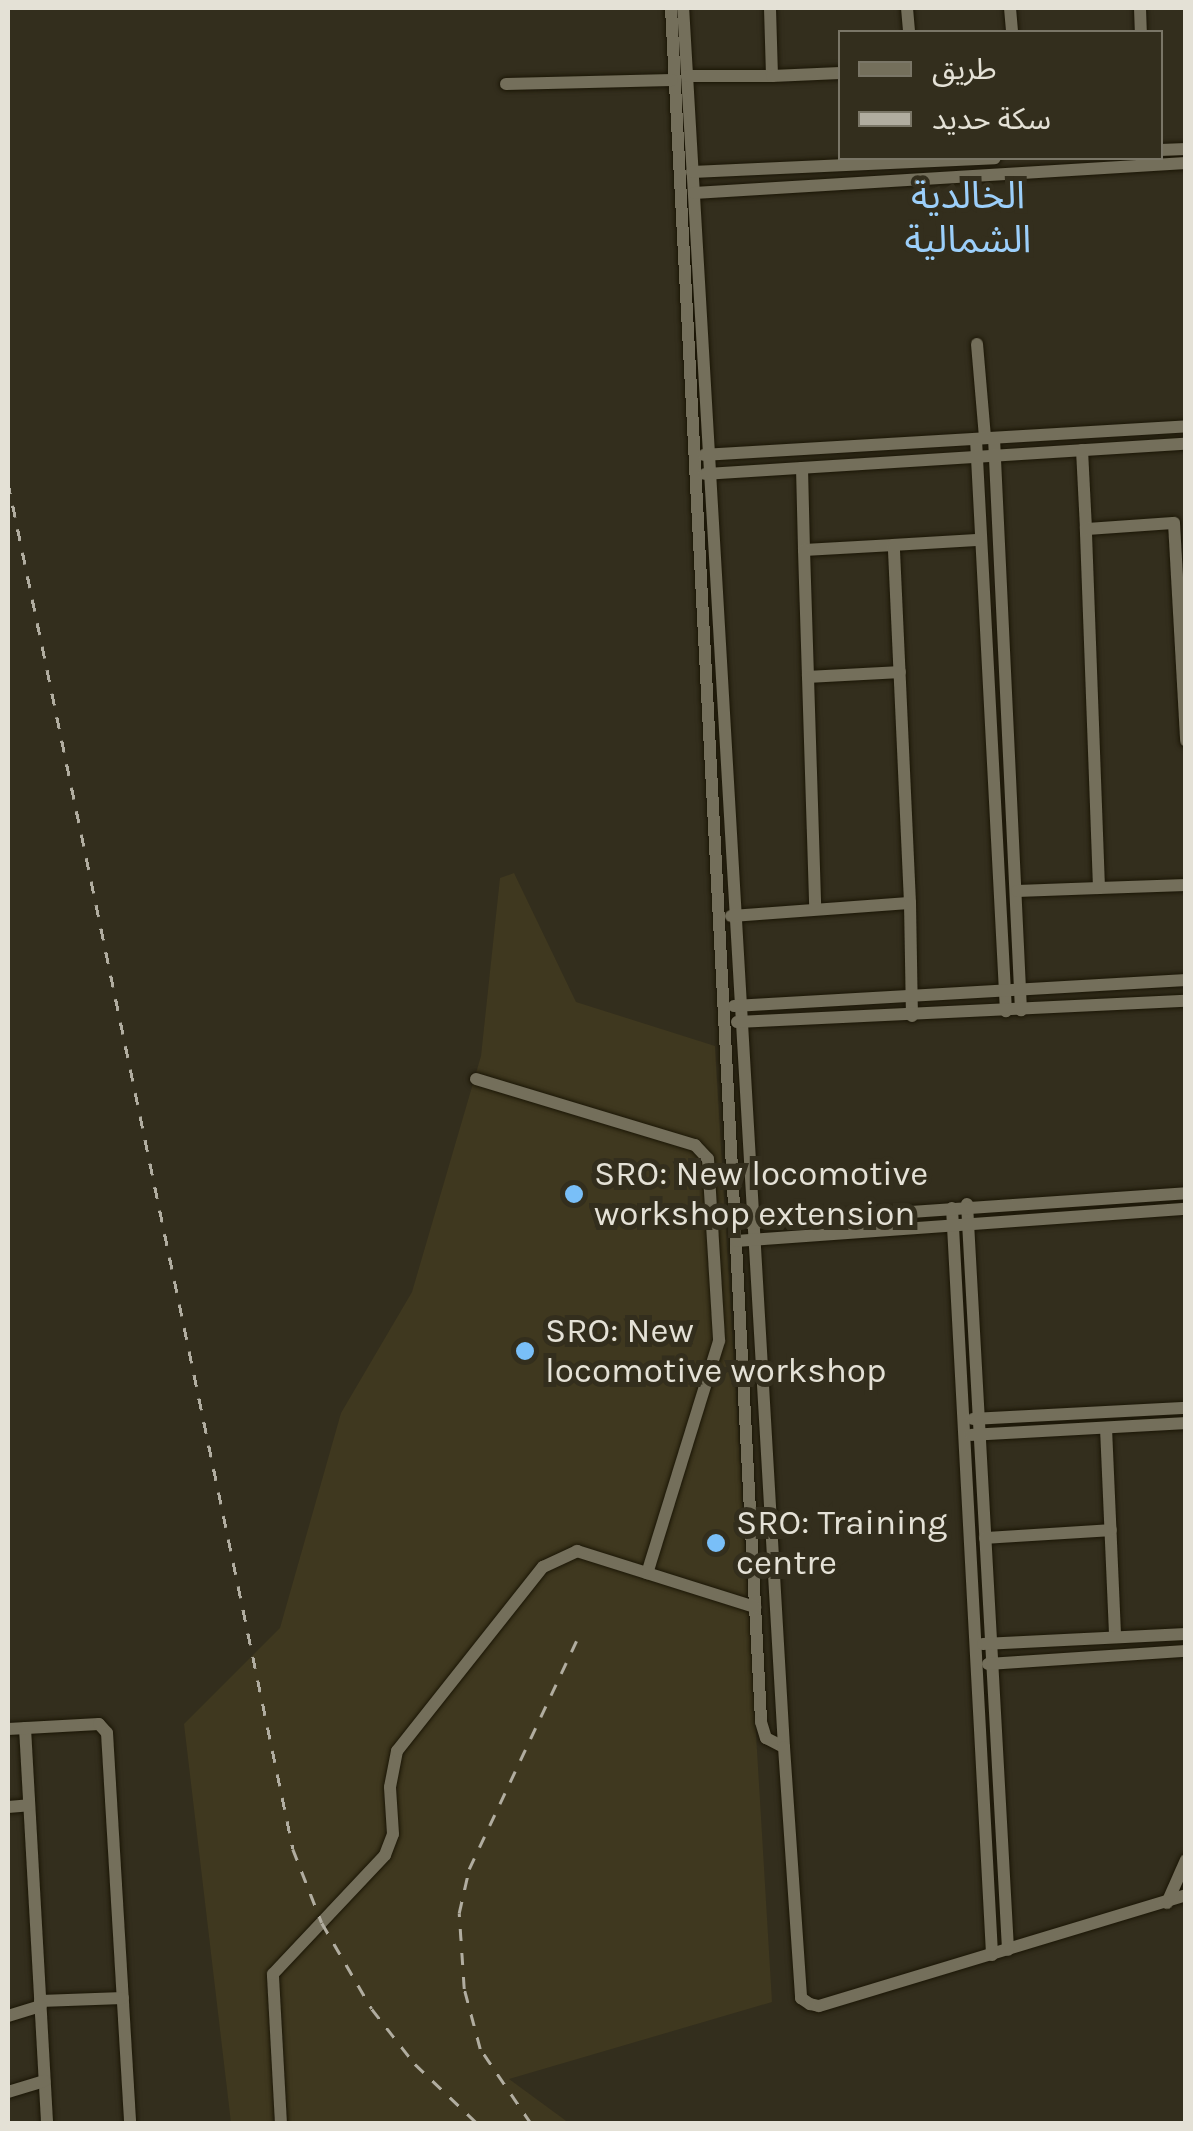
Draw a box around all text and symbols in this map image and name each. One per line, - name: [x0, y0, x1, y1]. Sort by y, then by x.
- legend: [838, 30, 1163, 160]
- text: طريق: [932, 51, 997, 87]
- text: سكة حديد: [932, 101, 1051, 137]
- district label: الخالدية الشمالية: [905, 173, 1031, 262]
- place label: SRO: New locomotive workshop extension: [594, 1153, 928, 1235]
- marker: SRO: New locomotive workshop extension: [563, 1183, 585, 1205]
- place label: SRO: New locomotive workshop: [545, 1310, 886, 1392]
- marker: SRO: New locomotive workshop: [514, 1340, 536, 1362]
- place label: SRO: Training centre: [736, 1502, 947, 1584]
- marker: SRO: Training centre: [705, 1532, 727, 1554]

